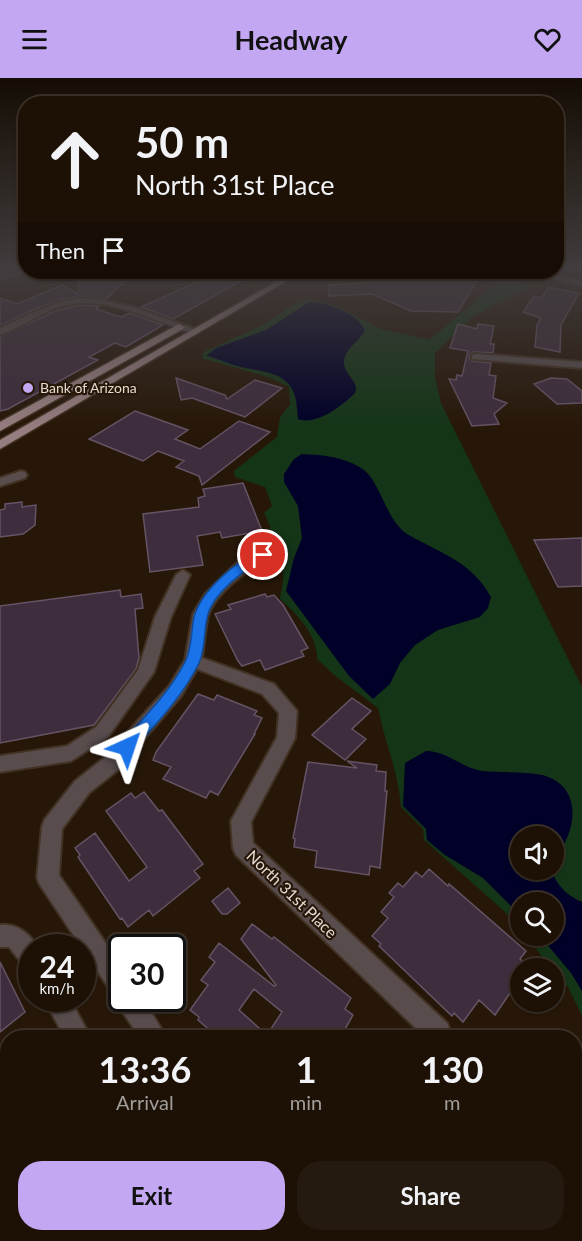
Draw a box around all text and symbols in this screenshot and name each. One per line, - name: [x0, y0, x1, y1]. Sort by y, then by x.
- icon: menu: [18, 23, 51, 56]
- text: Headway: [235, 23, 347, 56]
- icon: heart: [531, 23, 564, 56]
- text: 50 m: [135, 117, 229, 167]
- icon: ahead: [36, 120, 114, 198]
- text: North 31st Place: [135, 168, 334, 201]
- icon: arrive: [97, 234, 130, 267]
- text: Then: [36, 237, 85, 264]
- place label: Bank of Arizona: [40, 379, 137, 396]
- marker: Bank of Arizona: [21, 381, 35, 395]
- pin: [237, 529, 288, 580]
- icon: arrive: [246, 538, 279, 571]
- position arrow: [95, 715, 159, 779]
- map controls: [510, 826, 564, 1012]
- button: sound: [510, 826, 564, 880]
- street label: North 31st Place: [243, 846, 341, 942]
- button: search: [510, 892, 564, 946]
- speed limit sign: 30: [108, 934, 186, 1012]
- text: 24: [40, 948, 74, 984]
- button: layers: [510, 958, 564, 1012]
- text: km/h: [39, 979, 75, 997]
- text: 13:36: [99, 1047, 191, 1091]
- text: 1: [296, 1047, 317, 1091]
- text: 130: [421, 1047, 483, 1091]
- text: Arrival: [116, 1090, 174, 1114]
- text: min: [290, 1090, 322, 1114]
- text: m: [444, 1090, 460, 1114]
- button: Exit: [18, 1161, 285, 1230]
- button: Share: [297, 1161, 564, 1230]

